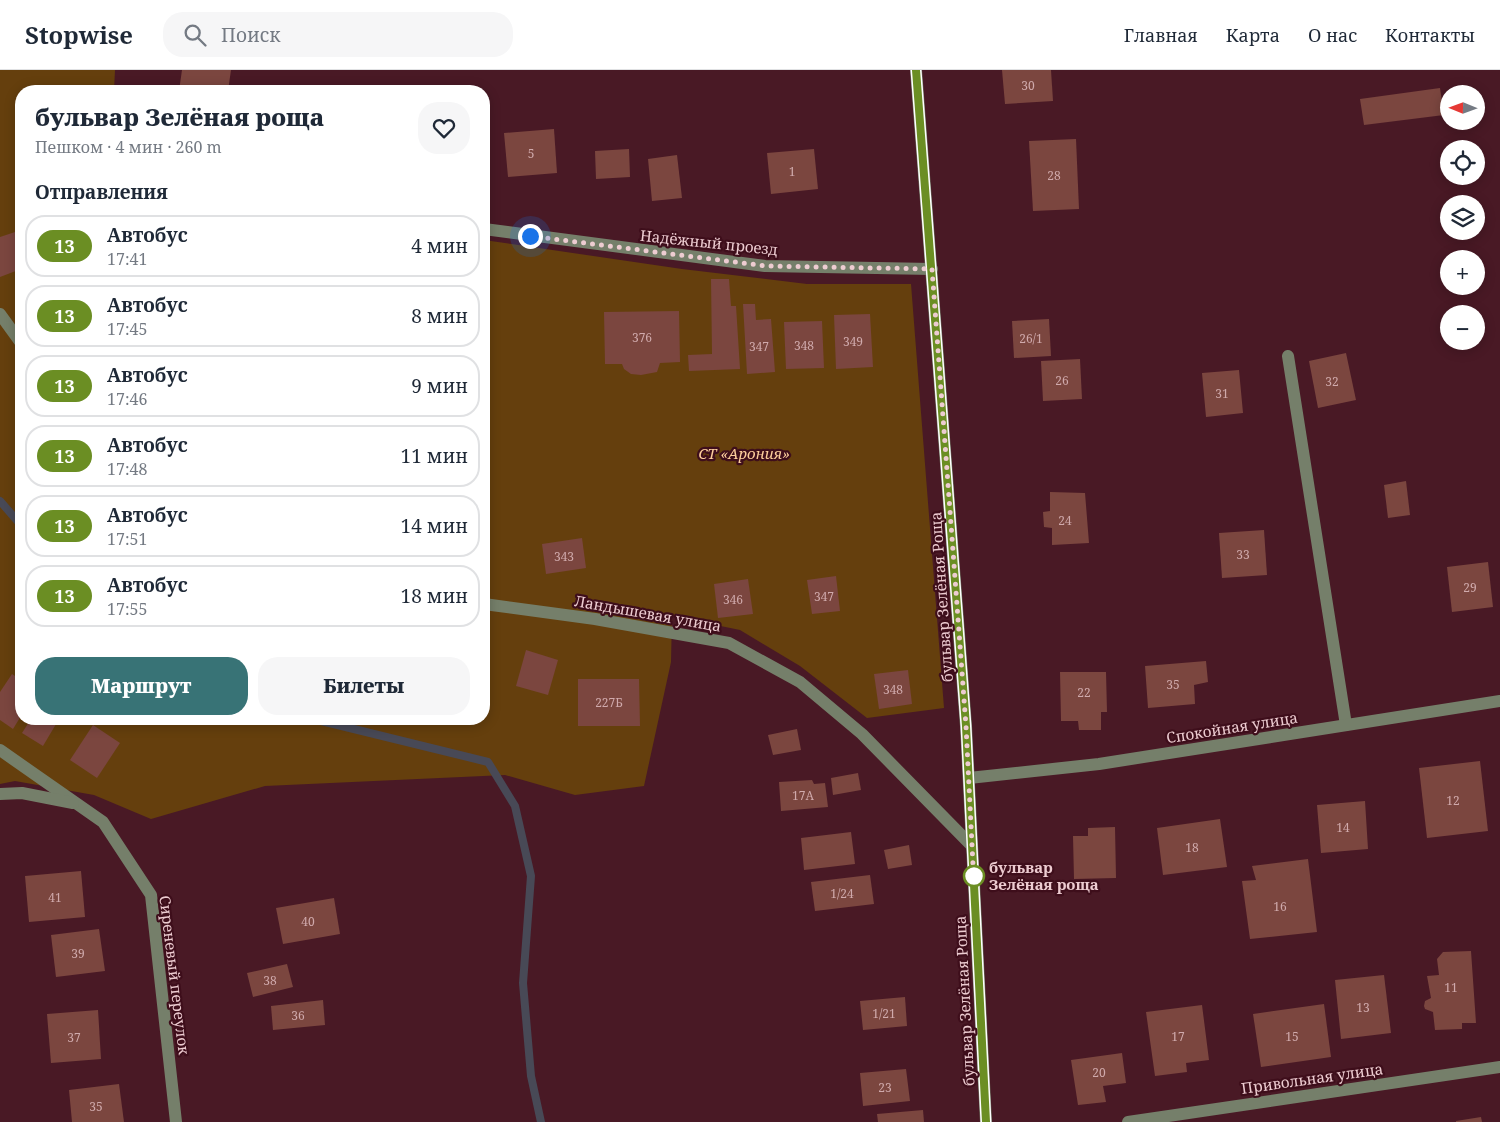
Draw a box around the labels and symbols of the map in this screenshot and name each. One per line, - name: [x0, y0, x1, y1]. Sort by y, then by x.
- house number: 30: [1021, 77, 1035, 94]
- north arrow: [1440, 85, 1485, 130]
- house number: 5: [528, 145, 534, 162]
- house number: 1: [789, 163, 795, 180]
- house number: 28: [1047, 167, 1061, 184]
- your location: [518, 224, 543, 249]
- street label: Надёжный проезд: [639, 225, 779, 259]
- house number: 376: [632, 329, 652, 346]
- house number: 26/1: [1019, 330, 1043, 347]
- house number: 349: [843, 333, 863, 350]
- house number: 348: [794, 337, 814, 354]
- house number: 347: [749, 338, 769, 355]
- house number: 26: [1055, 372, 1069, 389]
- house number: 32: [1325, 373, 1339, 390]
- house number: 31: [1215, 385, 1229, 402]
- park label: СТ «Арония»: [698, 443, 790, 463]
- street label: бульвар Зелёная Роща: [925, 511, 957, 683]
- house number: 24: [1058, 512, 1072, 529]
- house number: 33: [1236, 546, 1250, 563]
- house number: 343: [554, 548, 574, 565]
- house number: 29: [1463, 579, 1477, 596]
- house number: 347: [814, 588, 834, 605]
- street label: Ландышевая улица: [573, 590, 723, 636]
- house number: 346: [723, 591, 743, 608]
- house number: 35: [1166, 676, 1180, 693]
- house number: 348: [883, 681, 903, 698]
- house number: 22: [1077, 684, 1091, 701]
- house number: 227Б: [595, 694, 623, 711]
- street label: Спокойная улица: [1165, 707, 1299, 747]
- house number: 17А: [792, 787, 814, 804]
- house number: 12: [1446, 792, 1460, 809]
- house number: 14: [1336, 819, 1350, 836]
- house number: 18: [1185, 839, 1199, 856]
- place label: бульвар Зелёная роща: [989, 857, 1099, 894]
- marker: бульвар Зелёная роща: [963, 865, 985, 887]
- house number: 1/24: [830, 885, 854, 902]
- house number: 41: [48, 889, 62, 906]
- street label: Сиреневый переулок: [155, 894, 195, 1056]
- house number: 16: [1273, 898, 1287, 915]
- house number: 40: [301, 913, 315, 930]
- street label: бульвар Зелёная Роща: [950, 915, 978, 1087]
- house number: 39: [71, 945, 85, 962]
- house number: 38: [263, 972, 277, 989]
- house number: 11: [1444, 979, 1458, 996]
- house number: 13: [1356, 999, 1370, 1016]
- house number: 1/21: [872, 1005, 896, 1022]
- house number: 36: [291, 1007, 305, 1024]
- house number: 17: [1171, 1028, 1185, 1045]
- house number: 15: [1285, 1028, 1299, 1045]
- house number: 37: [67, 1029, 81, 1046]
- street label: Привольная улица: [1240, 1058, 1384, 1098]
- house number: 20: [1092, 1064, 1106, 1081]
- house number: 23: [878, 1079, 892, 1096]
- house number: 35: [89, 1098, 103, 1115]

